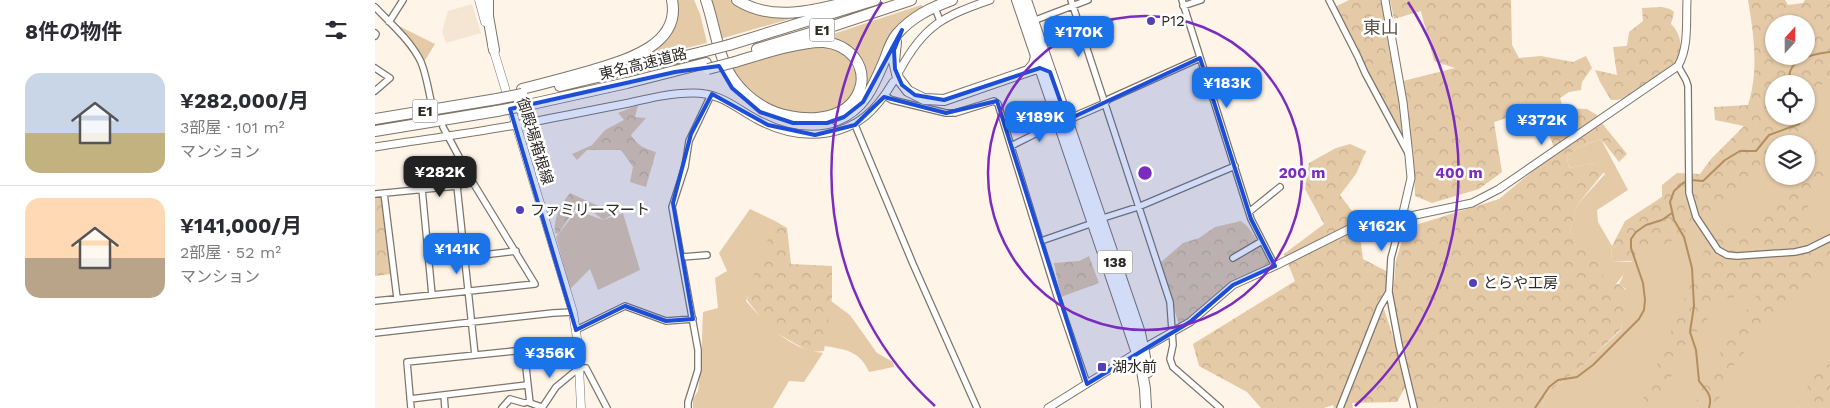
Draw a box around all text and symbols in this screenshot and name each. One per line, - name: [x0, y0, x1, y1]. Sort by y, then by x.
- place label: P12: [1161, 12, 1185, 30]
- pin: ¥170K: [1044, 15, 1114, 58]
- marker: P12: [1145, 15, 1157, 27]
- north arrow: [1765, 15, 1815, 65]
- map controls: [1765, 15, 1815, 185]
- icon: filters: [322, 16, 350, 44]
- district label: 東山: [1363, 17, 1399, 38]
- road number: E1: [809, 18, 835, 42]
- text: 8件の物件: [25, 19, 122, 44]
- text: ¥170K: [1055, 22, 1103, 41]
- street label: 東名高速道路: [597, 44, 689, 84]
- pin: ¥183K: [1192, 66, 1262, 109]
- text: ¥183K: [1203, 73, 1251, 92]
- button: locate: [1765, 75, 1815, 125]
- text: ¥282,000/月: [180, 88, 309, 113]
- icon: home: [65, 93, 125, 153]
- street label: 御殿場箱根線: [513, 95, 557, 187]
- road number: E1: [413, 100, 437, 122]
- pin: ¥189K: [1005, 100, 1075, 143]
- pin: ¥372K: [1507, 104, 1577, 146]
- text: ¥189K: [1016, 107, 1064, 126]
- text: ¥372K: [1517, 110, 1567, 129]
- text: 3部屋 · 101 m²: [180, 118, 285, 137]
- button: layers: [1765, 135, 1815, 185]
- text: マンション: [180, 142, 260, 161]
- pin: ¥282K: [405, 156, 475, 198]
- text: ¥282K: [415, 162, 465, 181]
- centre of rings: [1136, 164, 1154, 182]
- text: 200 m: [1279, 164, 1325, 182]
- text: 400 m: [1435, 164, 1483, 182]
- place label: ファミリーマート: [530, 201, 650, 219]
- marker: ファミリーマート: [514, 204, 526, 216]
- pin: ¥162K: [1347, 210, 1417, 252]
- text: ¥141,000/月: [180, 213, 302, 238]
- text: ¥162K: [1358, 216, 1406, 235]
- icon: home: [65, 218, 125, 278]
- pin: ¥141K: [422, 232, 492, 275]
- text: ¥141K: [434, 239, 480, 258]
- text: 2部屋 · 52 m²: [180, 243, 281, 262]
- road number: 138: [1097, 250, 1133, 274]
- text: マンション: [180, 267, 260, 286]
- place label: とらや工房: [1483, 274, 1558, 292]
- marker: とらや工房: [1467, 277, 1479, 289]
- pin: ¥356K: [515, 336, 585, 379]
- text: ¥356K: [525, 343, 575, 362]
- place label: 湖水前: [1112, 358, 1157, 376]
- marker: 湖水前: [1096, 361, 1108, 373]

